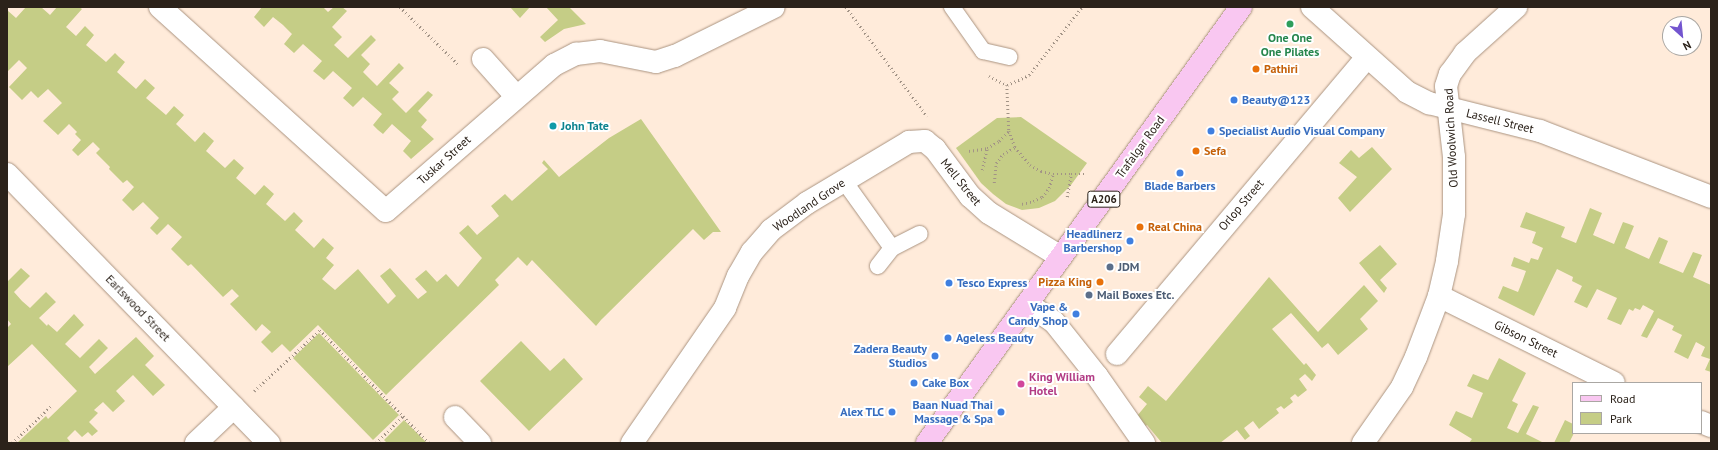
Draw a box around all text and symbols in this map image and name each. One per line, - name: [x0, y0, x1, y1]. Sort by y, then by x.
- north arrow: [1662, 16, 1702, 56]
- marker: One One One Pilates: [1285, 19, 1295, 29]
- place label: One One One Pilates: [1261, 31, 1319, 59]
- text: N: [1681, 38, 1693, 54]
- place label: Pathiri: [1264, 62, 1298, 76]
- marker: Pathiri: [1251, 64, 1261, 74]
- street label: Old Woolwich Road: [1441, 88, 1461, 188]
- place label: Beauty@123: [1242, 93, 1310, 107]
- marker: Beauty@123: [1229, 95, 1239, 105]
- street label: Lassell Street: [1465, 106, 1535, 136]
- street label: Trafalgar Road: [1112, 113, 1168, 181]
- place label: John Tate: [561, 119, 609, 133]
- marker: John Tate: [548, 121, 558, 131]
- place label: Specialist Audio Visual Company: [1219, 124, 1386, 138]
- marker: Specialist Audio Visual Company: [1206, 126, 1216, 136]
- street label: Tuskar Street: [414, 132, 474, 188]
- place label: Sefa: [1204, 144, 1226, 158]
- marker: Sefa: [1191, 146, 1201, 156]
- street label: Mell Street: [938, 156, 984, 208]
- marker: Blade Barbers: [1175, 168, 1185, 178]
- street label: Woodland Grove: [770, 176, 848, 234]
- street label: Orlop Street: [1215, 176, 1267, 234]
- place label: Blade Barbers: [1144, 179, 1216, 193]
- road number: A206: [1087, 190, 1121, 208]
- place label: Real China: [1148, 220, 1202, 234]
- marker: Real China: [1135, 222, 1145, 232]
- place label: Headlinerz Barbershop: [1063, 227, 1122, 255]
- marker: Headlinerz Barbershop: [1125, 236, 1135, 246]
- place label: JDM: [1118, 260, 1139, 274]
- marker: JDM: [1105, 262, 1115, 272]
- street label: Earlswood Street: [103, 272, 173, 344]
- place label: Pizza King: [1038, 275, 1092, 289]
- place label: Tesco Express: [957, 276, 1027, 290]
- marker: Pizza King: [1095, 277, 1105, 287]
- marker: Tesco Express: [944, 278, 954, 288]
- place label: Mail Boxes Etc.: [1097, 288, 1174, 302]
- marker: Mail Boxes Etc.: [1084, 290, 1094, 300]
- place label: Vape & Candy Shop: [1008, 300, 1068, 328]
- marker: Vape & Candy Shop: [1071, 309, 1081, 319]
- street label: Gibson Street: [1492, 317, 1560, 361]
- place label: Ageless Beauty: [956, 331, 1034, 345]
- marker: Ageless Beauty: [943, 333, 953, 343]
- place label: Zadera Beauty Studios: [854, 342, 927, 370]
- marker: Zadera Beauty Studios: [930, 351, 940, 361]
- place label: King William Hotel: [1029, 370, 1095, 398]
- place label: Cake Box: [922, 376, 969, 390]
- marker: Cake Box: [909, 378, 919, 388]
- marker: King William Hotel: [1016, 379, 1026, 389]
- legend: [1572, 382, 1702, 434]
- text: Road: [1610, 391, 1635, 406]
- place label: Baan Nuad Thai Massage & Spa: [912, 398, 993, 426]
- place label: Alex TLC: [839, 405, 884, 419]
- marker: Alex TLC: [887, 407, 897, 417]
- marker: Baan Nuad Thai Massage & Spa: [996, 407, 1006, 417]
- text: Park: [1610, 411, 1632, 426]

